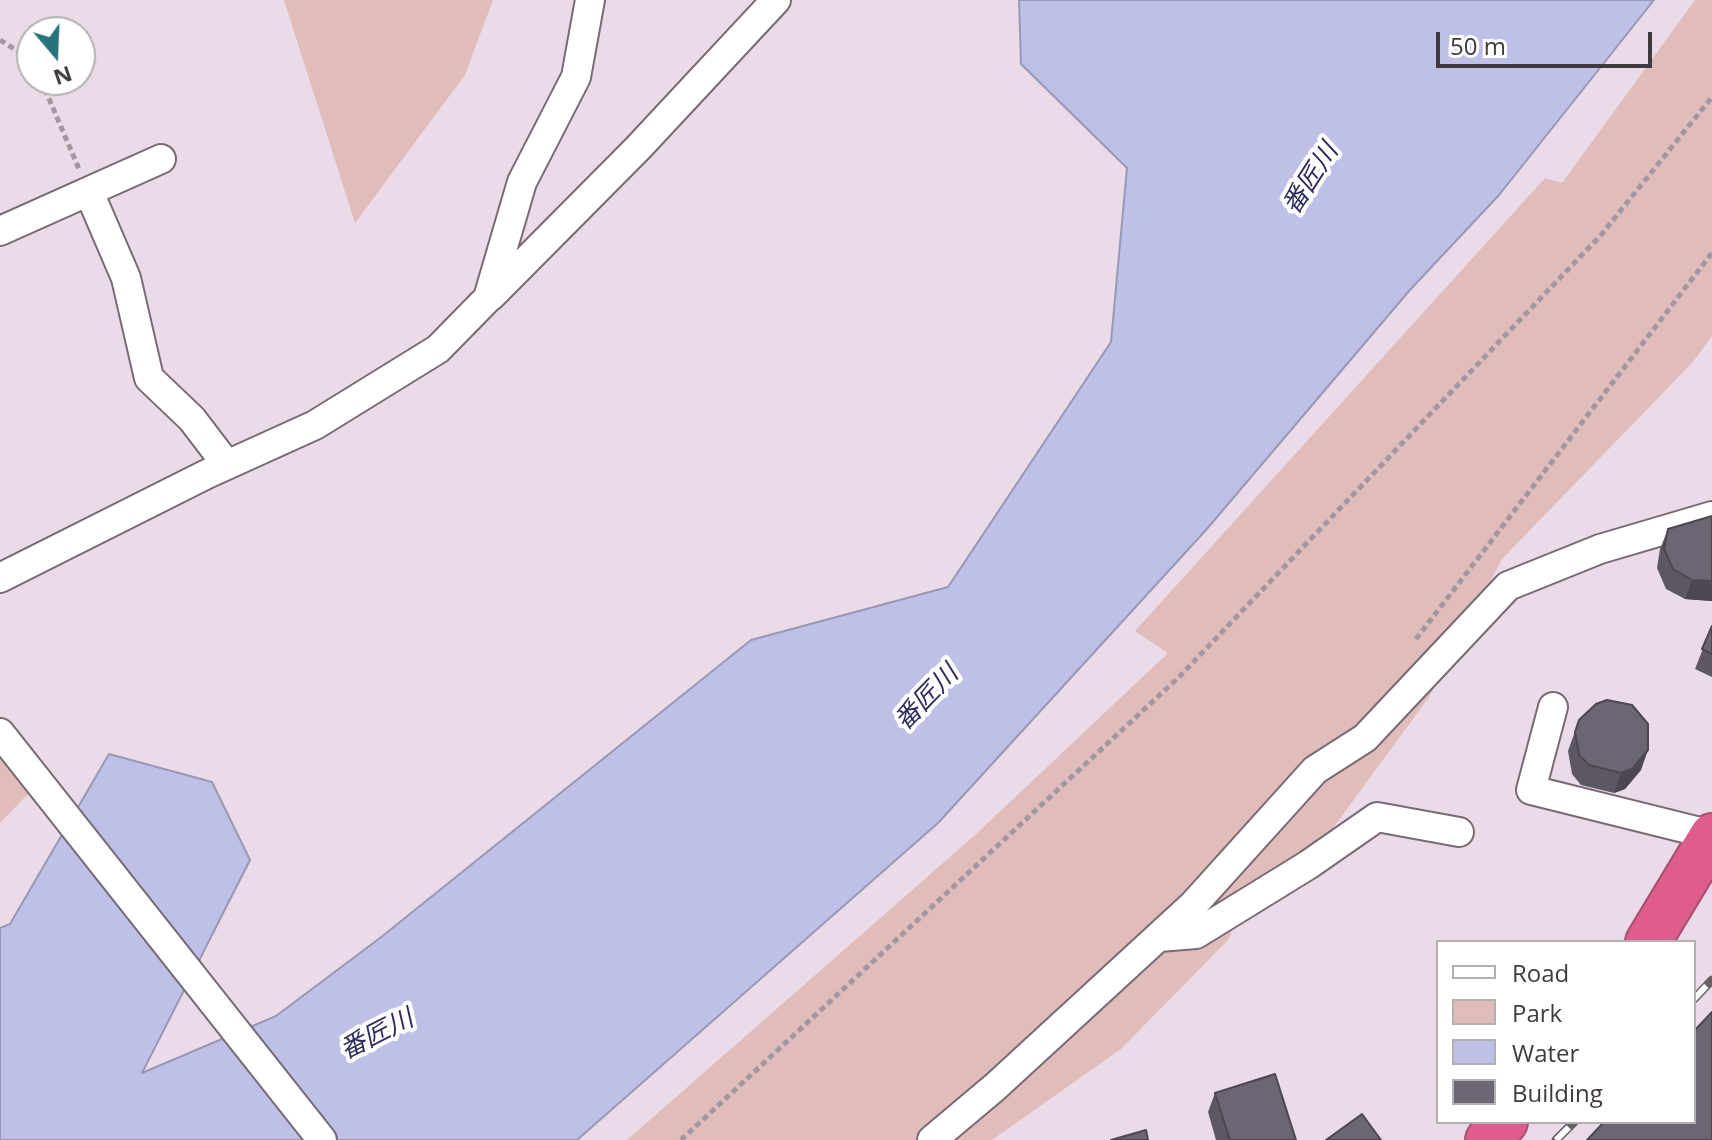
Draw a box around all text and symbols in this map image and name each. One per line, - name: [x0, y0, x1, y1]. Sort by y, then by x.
- north arrow: [16, 16, 96, 96]
- scale bar: [1440, 16, 1656, 66]
- text: 50 m: [1450, 29, 1506, 62]
- text: N: [50, 60, 77, 94]
- water label: 番匠川: [1277, 138, 1345, 220]
- water label: 番匠川: [889, 659, 965, 737]
- legend: [1436, 940, 1696, 1124]
- text: Road: [1512, 956, 1569, 989]
- text: Park: [1512, 996, 1562, 1029]
- water label: 番匠川: [335, 1003, 419, 1067]
- text: Water: [1512, 1036, 1579, 1069]
- text: Building: [1512, 1076, 1603, 1109]

